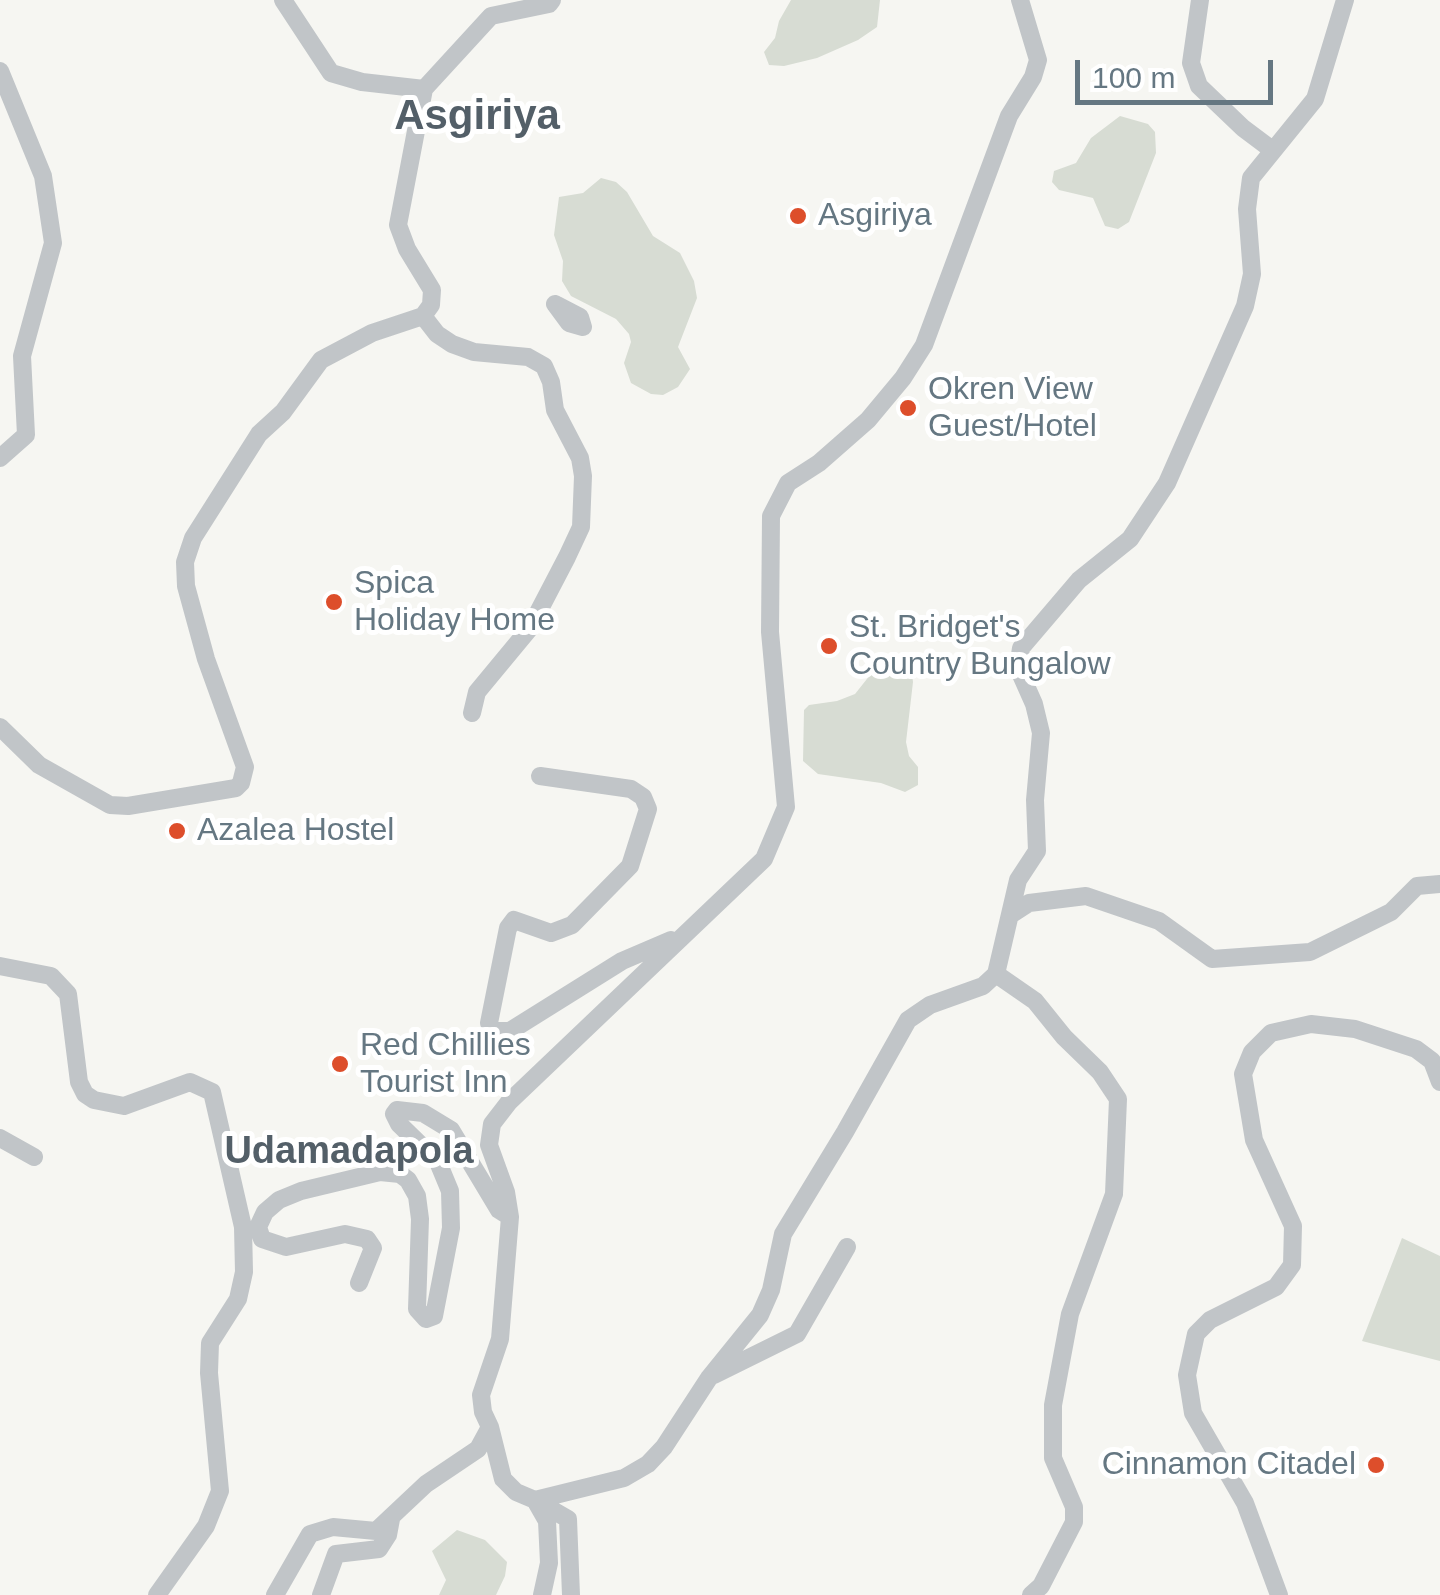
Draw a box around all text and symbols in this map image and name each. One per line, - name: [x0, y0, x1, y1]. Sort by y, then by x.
- scale bar: [1080, 40, 1278, 102]
- text: 100 m: [1092, 61, 1175, 94]
- district label: Asgiriya: [394, 92, 560, 142]
- place label: Asgiriya: [818, 197, 932, 235]
- marker: Asgiriya: [787, 205, 809, 227]
- place label: Okren View Guest/Hotel: [928, 371, 1097, 446]
- marker: Okren View Guest/Hotel: [897, 397, 919, 419]
- place label: Spica Holiday Home: [354, 565, 555, 640]
- marker: Spica Holiday Home: [323, 591, 345, 613]
- place label: St. Bridget's Country Bungalow: [849, 609, 1110, 684]
- marker: St. Bridget's Country Bungalow: [818, 635, 840, 657]
- place label: Azalea Hostel: [197, 812, 394, 850]
- marker: Azalea Hostel: [166, 820, 188, 842]
- place label: Red Chillies Tourist Inn: [360, 1027, 531, 1102]
- marker: Red Chillies Tourist Inn: [329, 1053, 351, 1075]
- district label: Udamadapola: [224, 1130, 474, 1176]
- place label: Cinnamon Citadel: [1102, 1446, 1356, 1484]
- marker: Cinnamon Citadel: [1365, 1454, 1387, 1476]

